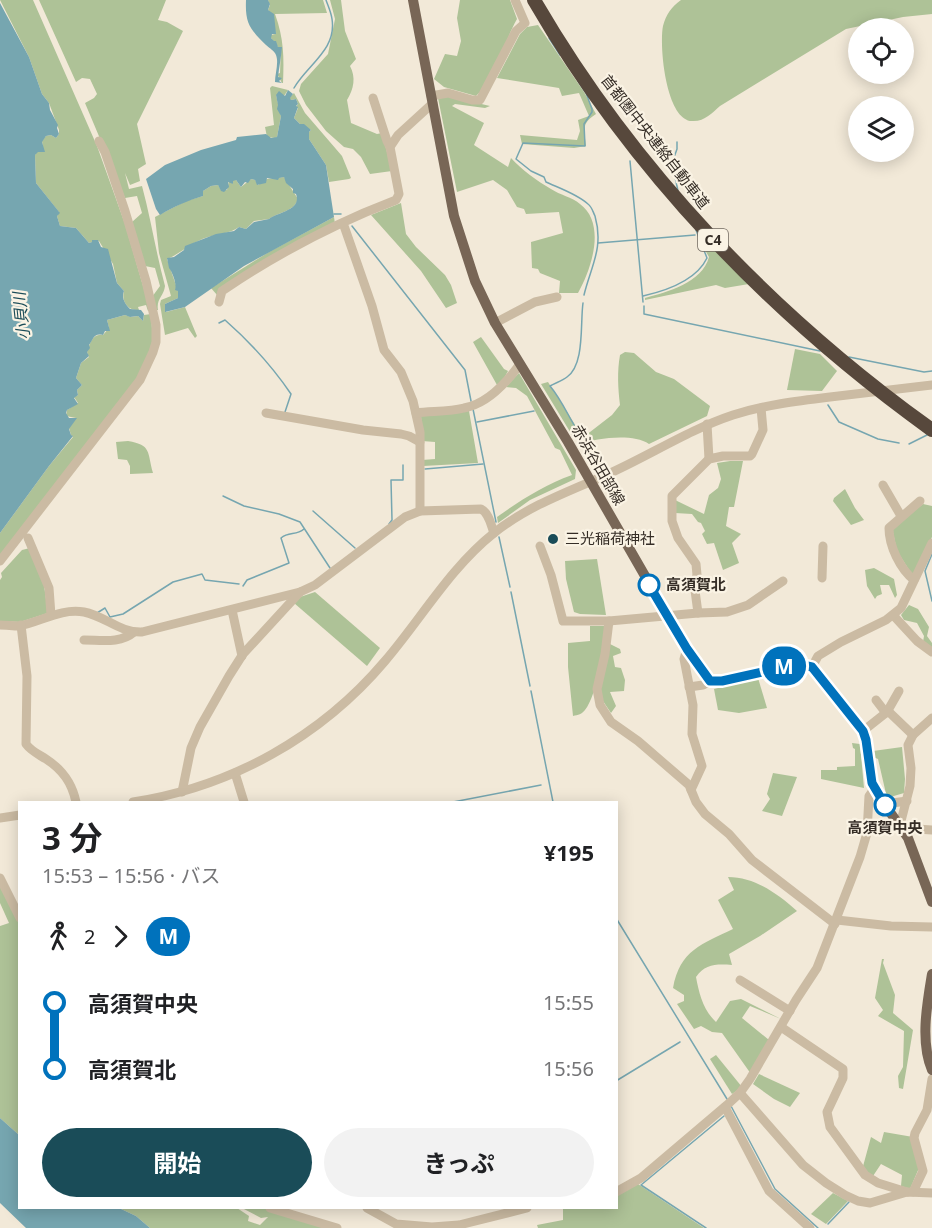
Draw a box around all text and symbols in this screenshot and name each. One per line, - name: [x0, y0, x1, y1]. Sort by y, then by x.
- map controls: [848, 18, 914, 162]
- button: locate: [848, 18, 914, 84]
- street label: 首都圏中央連絡自動車道: [597, 70, 714, 213]
- button: layers: [848, 96, 914, 162]
- road number: C4: [698, 229, 728, 251]
- water label: 小貝川: [7, 289, 34, 341]
- street label: 赤浜谷田部線: [568, 421, 630, 508]
- place label: 三光稲荷神社: [565, 528, 655, 548]
- marker: 三光稲荷神社: [546, 532, 560, 546]
- marker: 高須賀北: [638, 574, 660, 596]
- place label: 高須賀北: [666, 574, 726, 594]
- line badge: M: [764, 646, 804, 686]
- text: M: [774, 652, 794, 680]
- marker: 高須賀中央: [874, 794, 896, 816]
- text: 3 分: [42, 815, 102, 860]
- place label: 高須賀中央: [847, 817, 923, 837]
- text: ¥195: [544, 837, 594, 867]
- text: 15:53 – 15:56 · バス: [42, 862, 220, 889]
- icon: walk: [42, 920, 75, 953]
- icon: forward: [104, 920, 137, 953]
- text: M: [158, 922, 178, 950]
- text: 2: [84, 923, 95, 950]
- text: 高須賀中央: [88, 988, 198, 1018]
- text: 15:55: [543, 989, 594, 1016]
- text: 高須賀北: [88, 1054, 176, 1084]
- text: 15:56: [543, 1055, 594, 1082]
- button: 開始: [42, 1128, 312, 1197]
- button: きっぷ: [324, 1128, 594, 1197]

